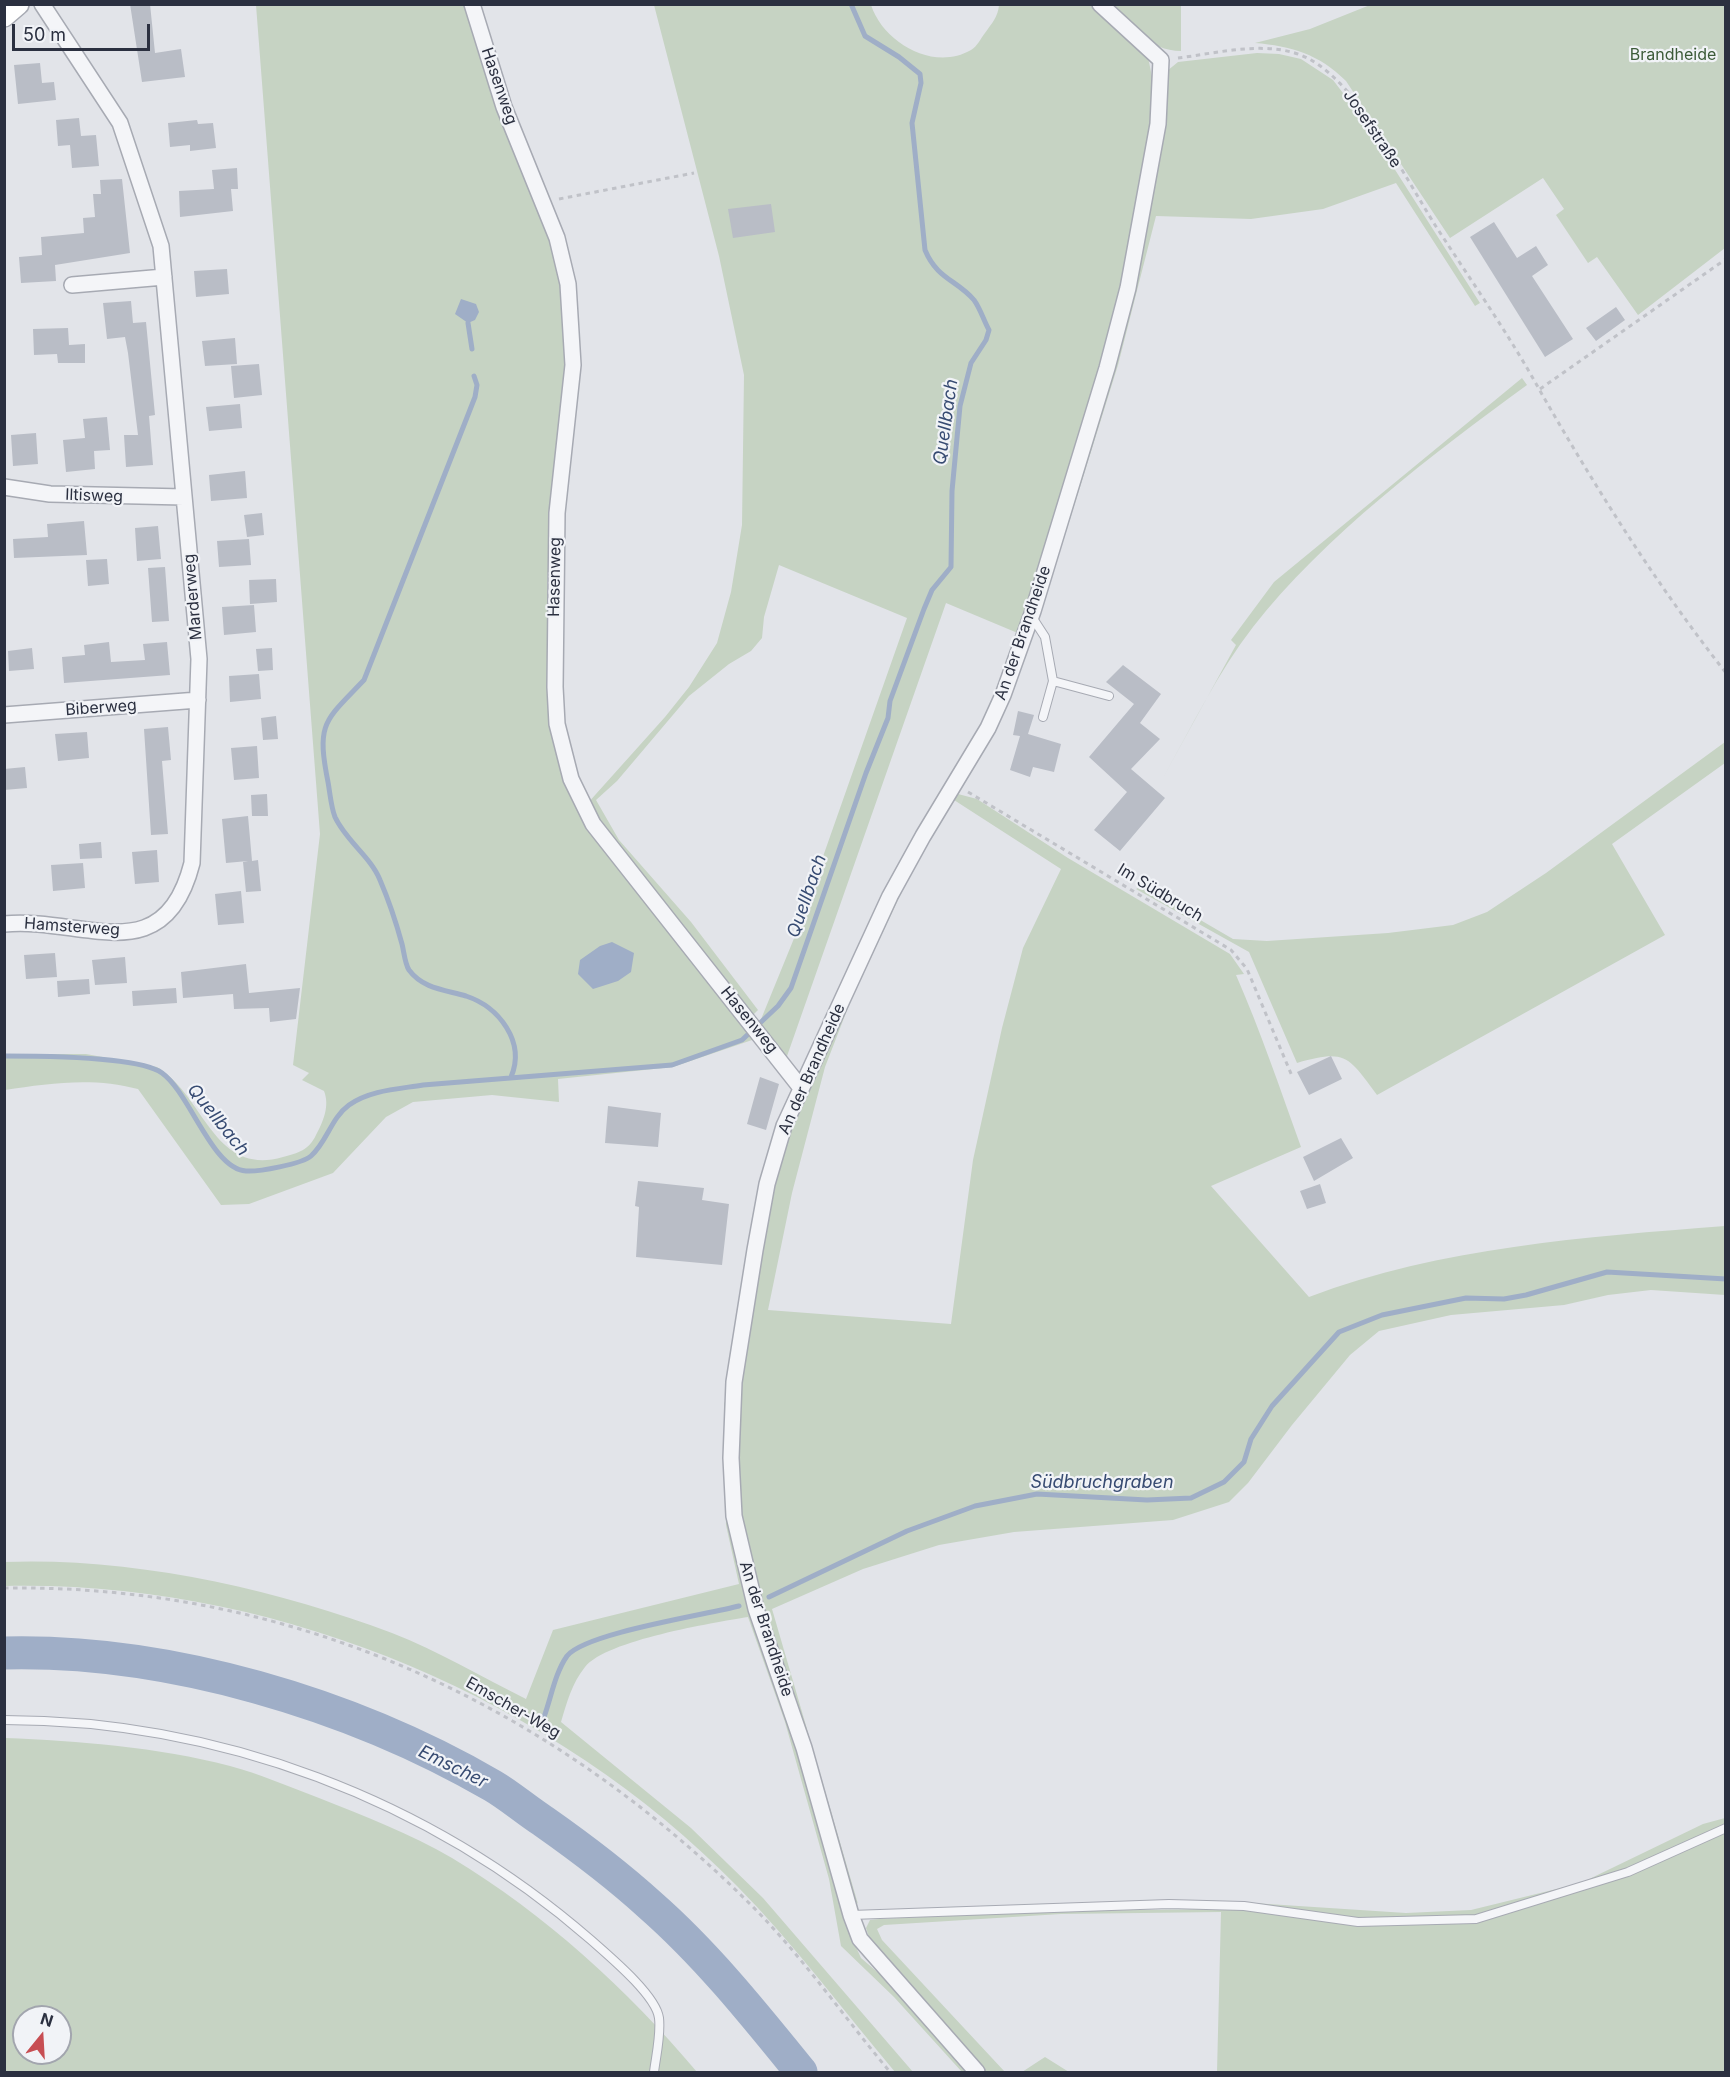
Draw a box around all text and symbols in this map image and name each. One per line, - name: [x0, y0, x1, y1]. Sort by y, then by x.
- scale bar: [15, 12, 153, 50]
- text: 50 m: [23, 24, 66, 45]
- street label: Hasenweg: [477, 45, 521, 127]
- park label: Brandheide: [1630, 45, 1716, 65]
- street label: Josefstraße: [1339, 86, 1405, 172]
- water label: Quellbach: [929, 378, 963, 466]
- street label: Iltisweg: [65, 485, 123, 507]
- street label: Hasenweg: [545, 537, 565, 617]
- street label: Marderweg: [180, 553, 206, 641]
- street label: An der Brandheide: [991, 563, 1055, 703]
- street label: Biberweg: [65, 696, 137, 720]
- water label: Quellbach: [783, 852, 831, 940]
- street label: Im Südbruch: [1114, 860, 1206, 926]
- street label: Hamsterweg: [24, 914, 120, 940]
- street label: Hasenweg: [716, 983, 782, 1057]
- street label: An der Brandheide: [775, 1001, 849, 1137]
- water label: Quellbach: [182, 1080, 254, 1160]
- water label: Südbruchgraben: [1030, 1472, 1174, 1494]
- street label: An der Brandheide: [735, 1559, 797, 1699]
- street label: Emscher-Weg: [462, 1673, 564, 1743]
- water label: Emscher: [415, 1741, 491, 1793]
- north arrow: [12, 2005, 72, 2065]
- text: N: [38, 2008, 56, 2031]

